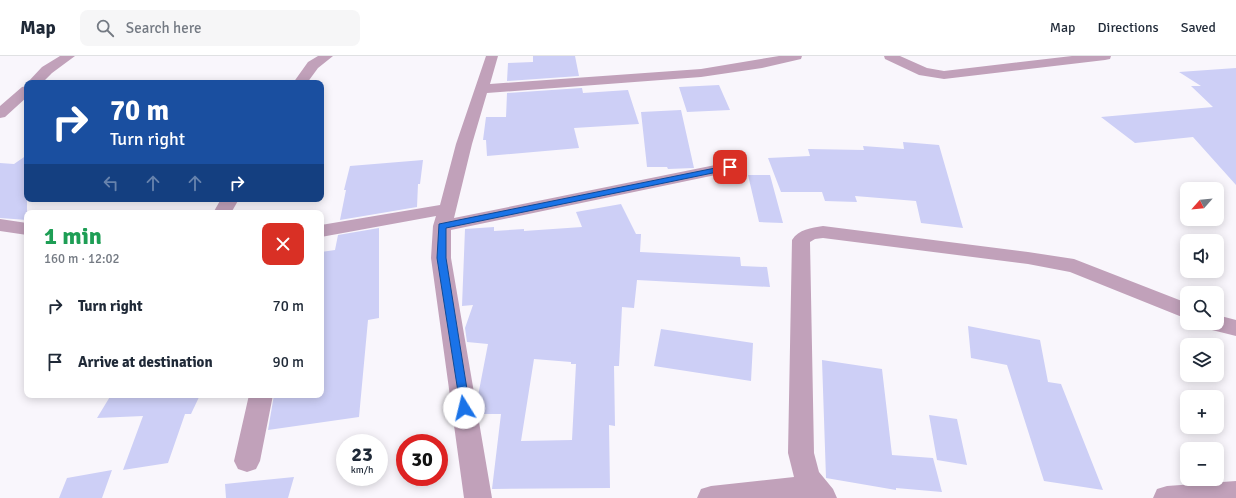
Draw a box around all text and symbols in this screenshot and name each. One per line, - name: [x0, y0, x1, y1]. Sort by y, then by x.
- search box: [80, 10, 360, 46]
- text: Map: [20, 16, 56, 40]
- icon: search: [94, 17, 116, 39]
- text: Search here: [126, 19, 201, 37]
- text: Map: [1050, 19, 1076, 36]
- text: Directions: [1098, 19, 1159, 36]
- text: Saved: [1181, 19, 1216, 36]
- text: 70 m: [110, 94, 169, 128]
- icon: right: [44, 96, 96, 148]
- text: Turn right: [110, 128, 185, 150]
- pin: [713, 150, 747, 184]
- icon: arrive: [719, 156, 741, 178]
- icon: left: [100, 172, 122, 194]
- icon: ahead: [142, 172, 164, 194]
- icon: ahead: [184, 172, 206, 194]
- icon: right: [226, 172, 248, 194]
- north arrow: [1180, 182, 1224, 226]
- map controls: [1180, 182, 1224, 486]
- text: 1 min: [44, 221, 102, 251]
- button: close: [262, 223, 304, 265]
- button: sound: [1180, 234, 1224, 278]
- text: 160 m · 12:02: [44, 251, 120, 267]
- button: search: [1180, 286, 1224, 330]
- icon: right: [44, 295, 66, 317]
- text: Turn right: [78, 297, 143, 315]
- text: 70 m: [273, 297, 304, 315]
- button: layers: [1180, 338, 1224, 382]
- icon: arrive: [44, 351, 66, 373]
- text: Arrive at destination: [78, 353, 213, 371]
- text: 90 m: [273, 353, 304, 371]
- position arrow: [443, 387, 485, 429]
- button: +: [1180, 390, 1224, 434]
- speed limit sign: 30: [396, 434, 448, 486]
- text: 23: [351, 442, 373, 467]
- button: −: [1180, 442, 1224, 486]
- text: km/h: [351, 464, 373, 476]

